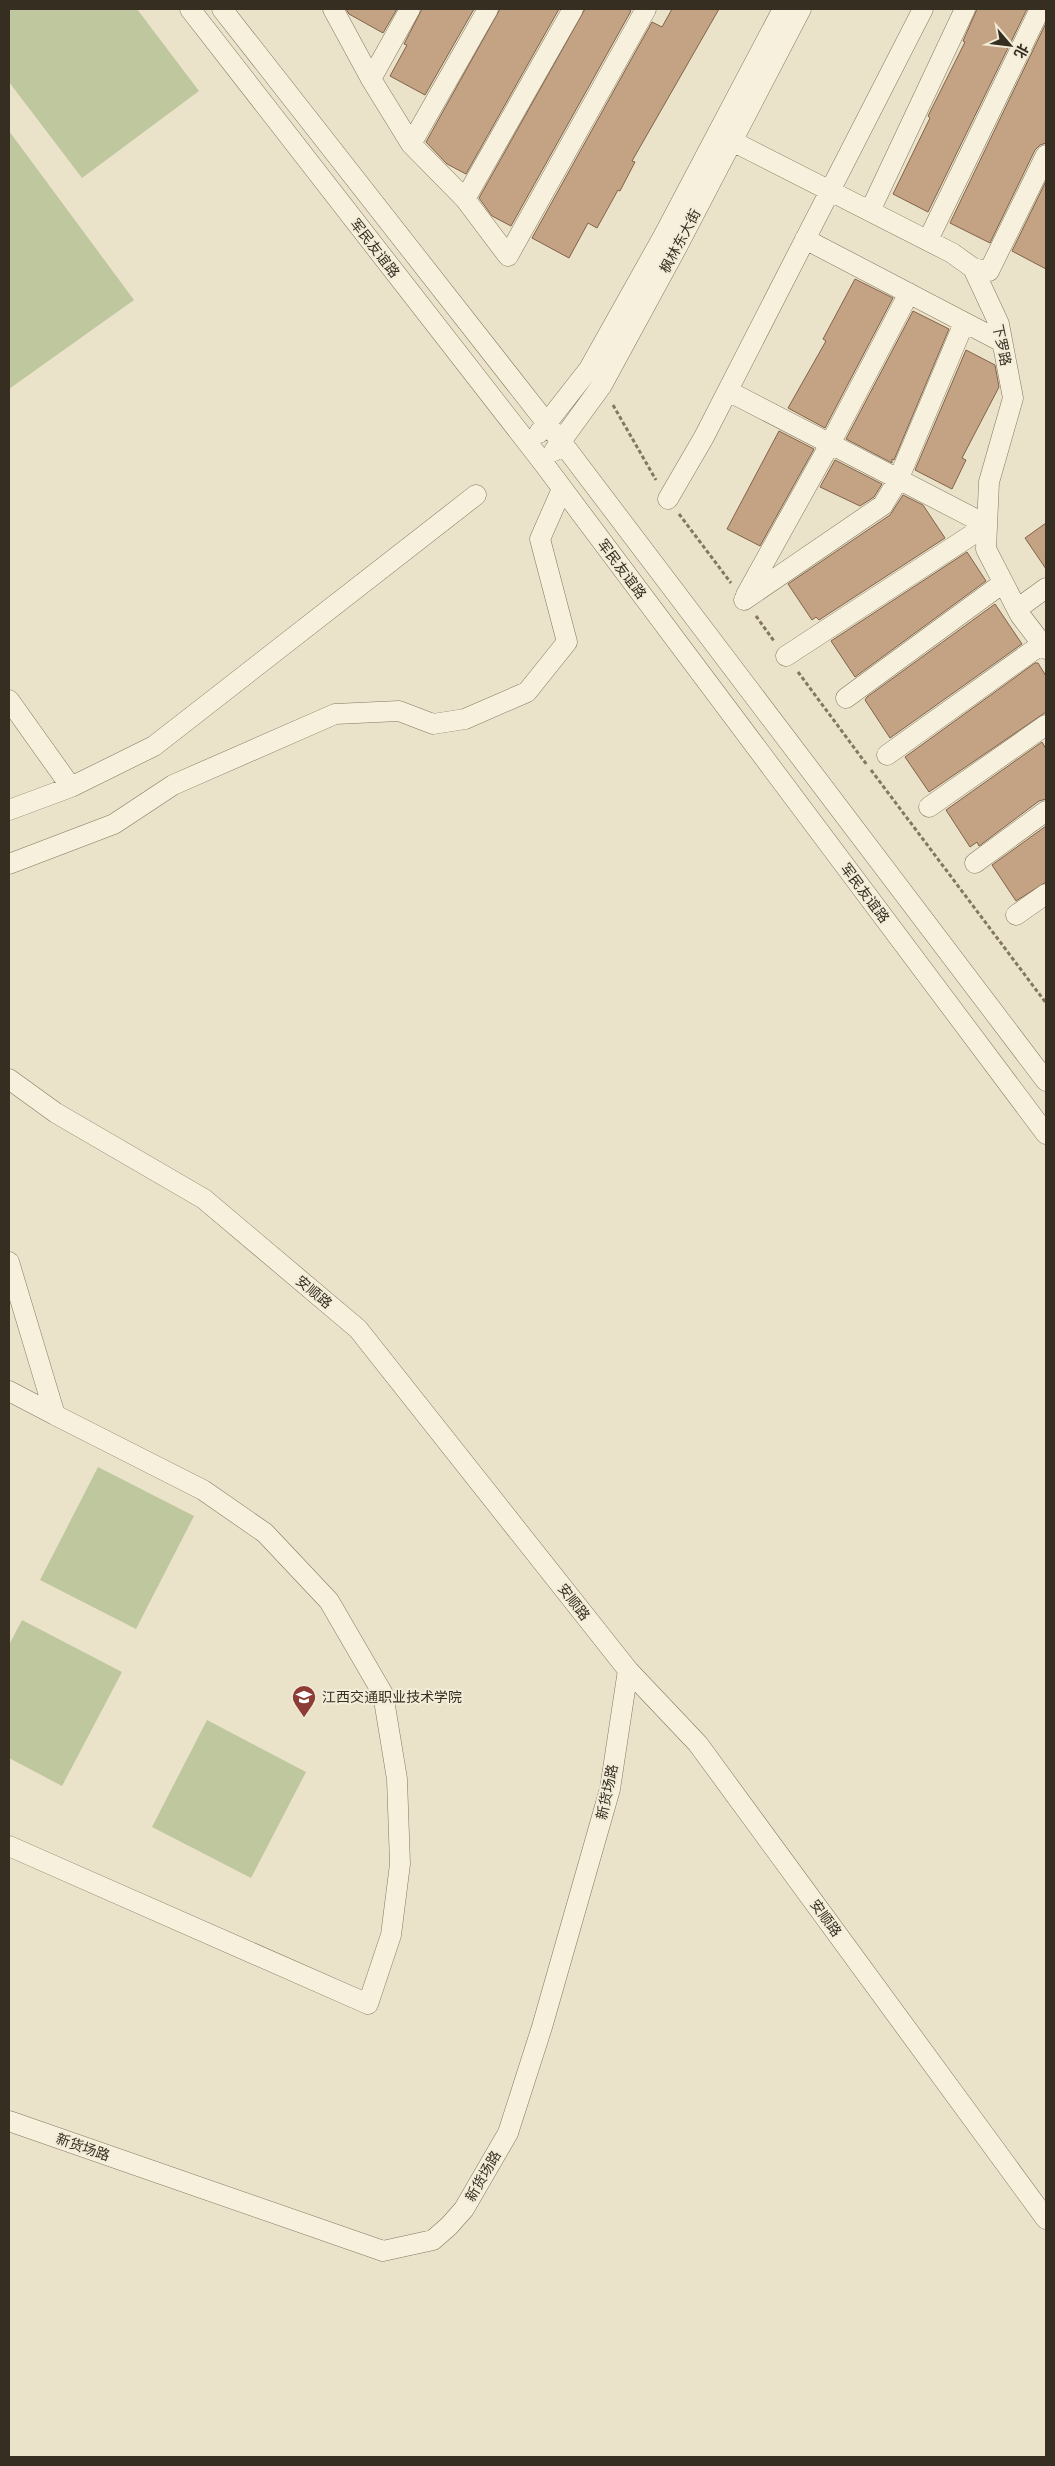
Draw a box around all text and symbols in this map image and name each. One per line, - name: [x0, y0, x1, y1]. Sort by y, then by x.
- north arrow: [985, 20, 1035, 70]
- text: 北: [1010, 41, 1033, 62]
- street label: 枫林东大街: [656, 206, 704, 276]
- street label: 军民友谊路: [346, 215, 404, 281]
- street label: 下罗路: [989, 323, 1015, 367]
- street label: 军民友谊路: [594, 536, 650, 602]
- street label: 军民友谊路: [837, 860, 893, 926]
- street label: 安顺路: [292, 1272, 336, 1312]
- street label: 安顺路: [554, 1580, 594, 1624]
- school or university icon: 江西交通职业技术学院: [291, 1684, 317, 1718]
- place label: 江西交通职业技术学院: [322, 1688, 462, 1706]
- street label: 新货场路: [592, 1763, 622, 1821]
- street label: 安顺路: [806, 1896, 846, 1940]
- street label: 新货场路: [54, 2129, 112, 2165]
- street label: 新货场路: [461, 2147, 505, 2205]

